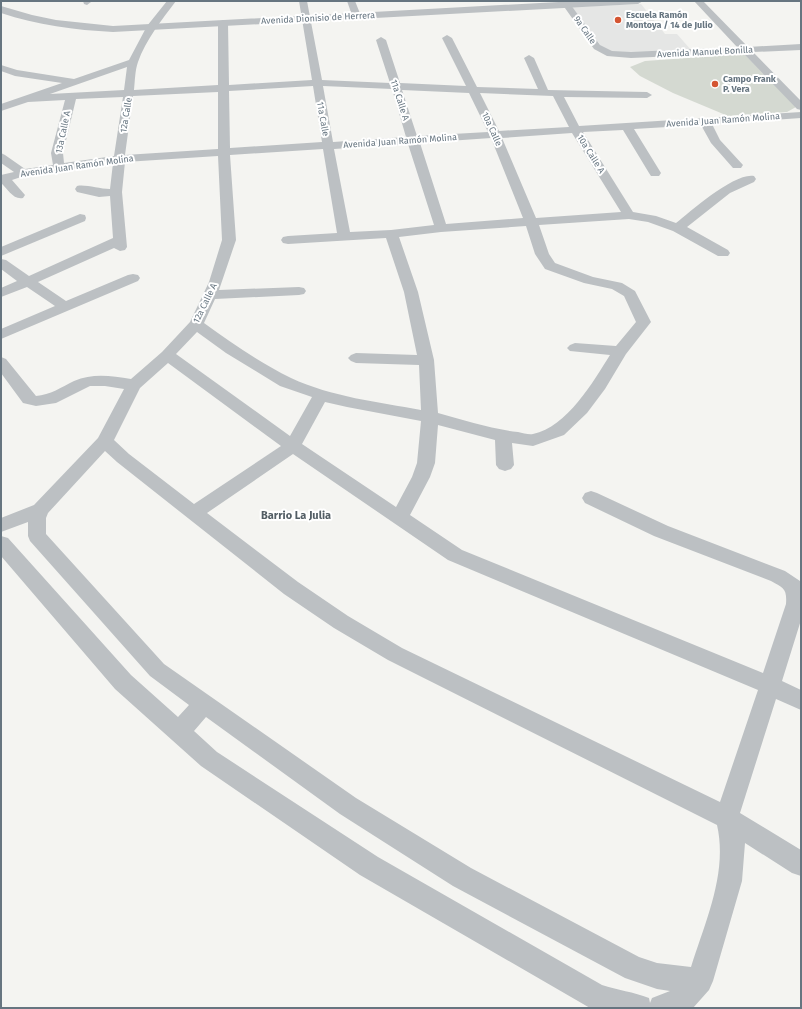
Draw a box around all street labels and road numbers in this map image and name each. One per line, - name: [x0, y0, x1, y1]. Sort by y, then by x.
- street label: Avenida Dionisio de Herrera: [261, 10, 375, 26]
- street label: 9a Calle: [572, 14, 598, 46]
- street label: Avenida Manuel Bonilla: [657, 44, 753, 60]
- street label: 11a Calle A: [389, 78, 412, 122]
- street label: 12a Calle: [118, 97, 134, 133]
- street label: 11a Calle: [315, 101, 331, 137]
- street label: 13a Calle A: [54, 109, 73, 154]
- street label: 10a Calle: [480, 111, 504, 148]
- street label: Avenida Juan Ramón Molina: [666, 111, 780, 129]
- street label: Avenida Juan Ramón Molina: [343, 132, 457, 150]
- street label: 10a Calle A: [575, 133, 607, 176]
- street label: Avenida Juan Ramón Molina: [20, 153, 134, 179]
- street label: 12a Calle A: [191, 281, 219, 325]

